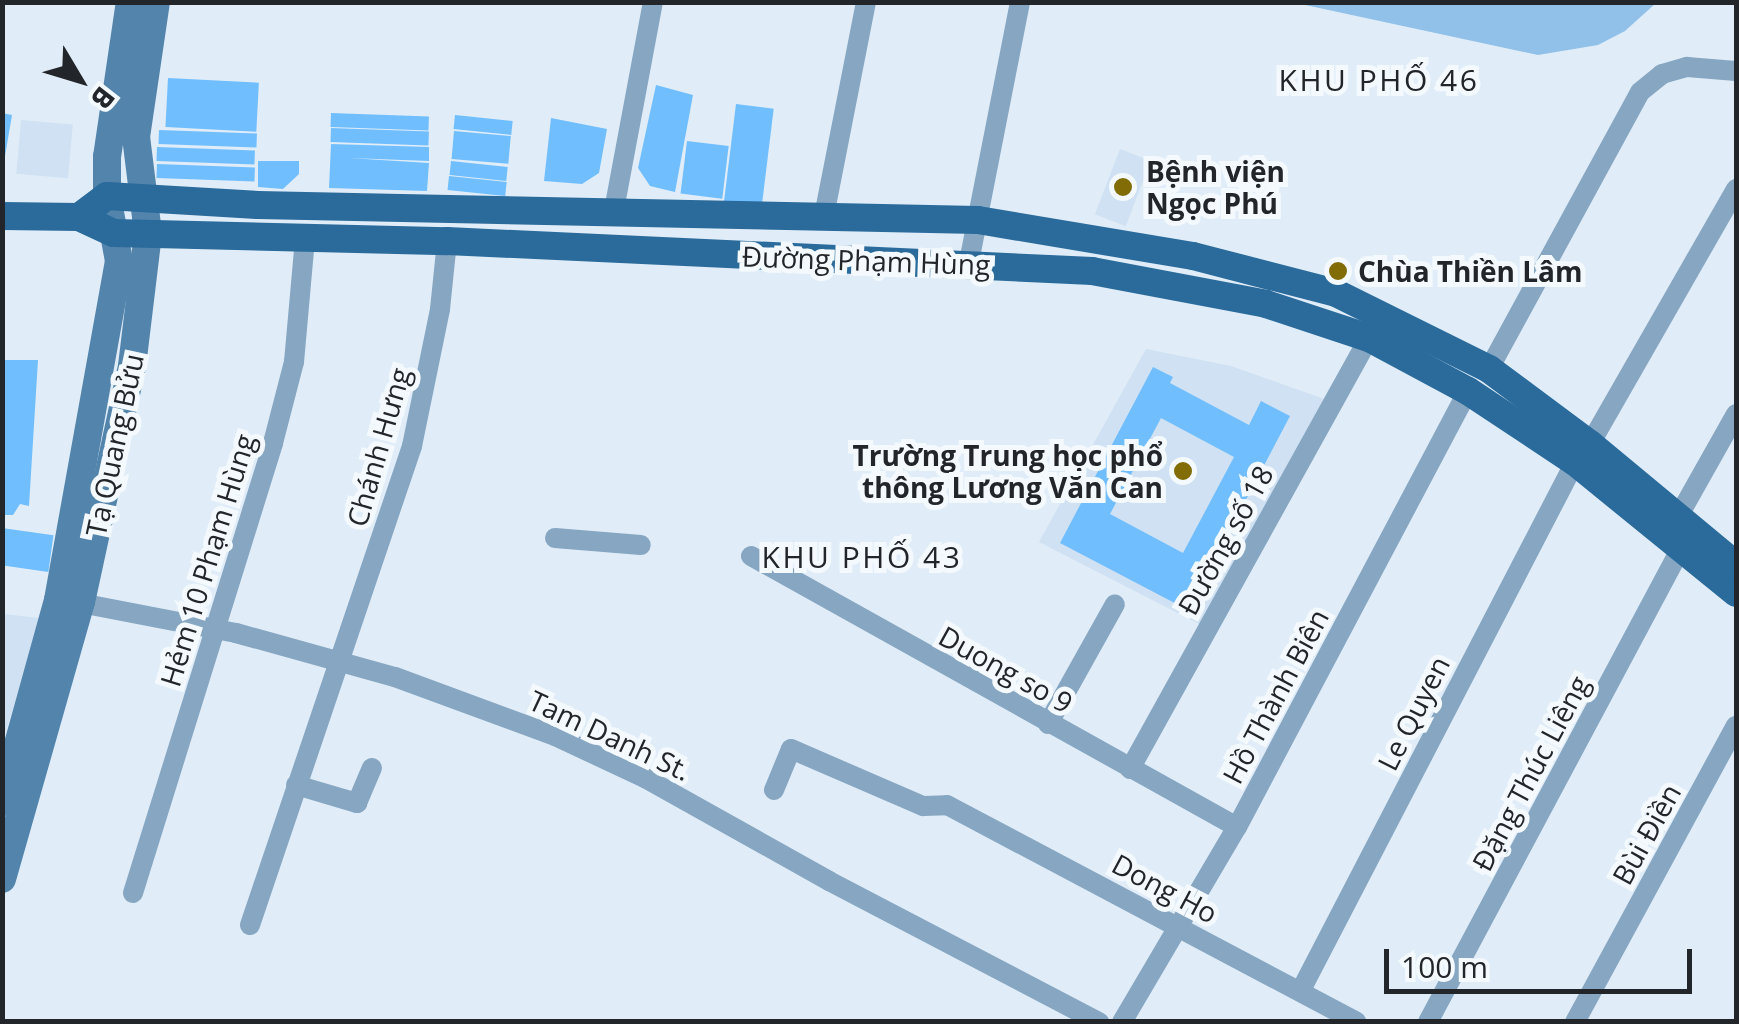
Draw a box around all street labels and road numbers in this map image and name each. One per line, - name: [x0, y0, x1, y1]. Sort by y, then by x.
- street label: Đường Phạm Hùng: [741, 239, 991, 281]
- street label: Tạ Quang Bửu: [78, 350, 150, 540]
- street label: Chánh Hưng: [339, 364, 417, 530]
- street label: Hẻm 10 Phạm Hùng: [153, 430, 261, 690]
- street label: Đường số 18: [1170, 460, 1280, 620]
- street label: Hồ Thành Biên: [1215, 603, 1335, 789]
- street label: Duong so 9: [933, 619, 1079, 719]
- street label: Le Quyen: [1370, 650, 1456, 776]
- street label: Đặng Thúc Liêng: [1465, 670, 1595, 876]
- street label: Tam Danh St.: [524, 683, 696, 787]
- street label: Bùi Điền: [1605, 778, 1687, 890]
- street label: Dong Ho: [1107, 846, 1223, 930]

